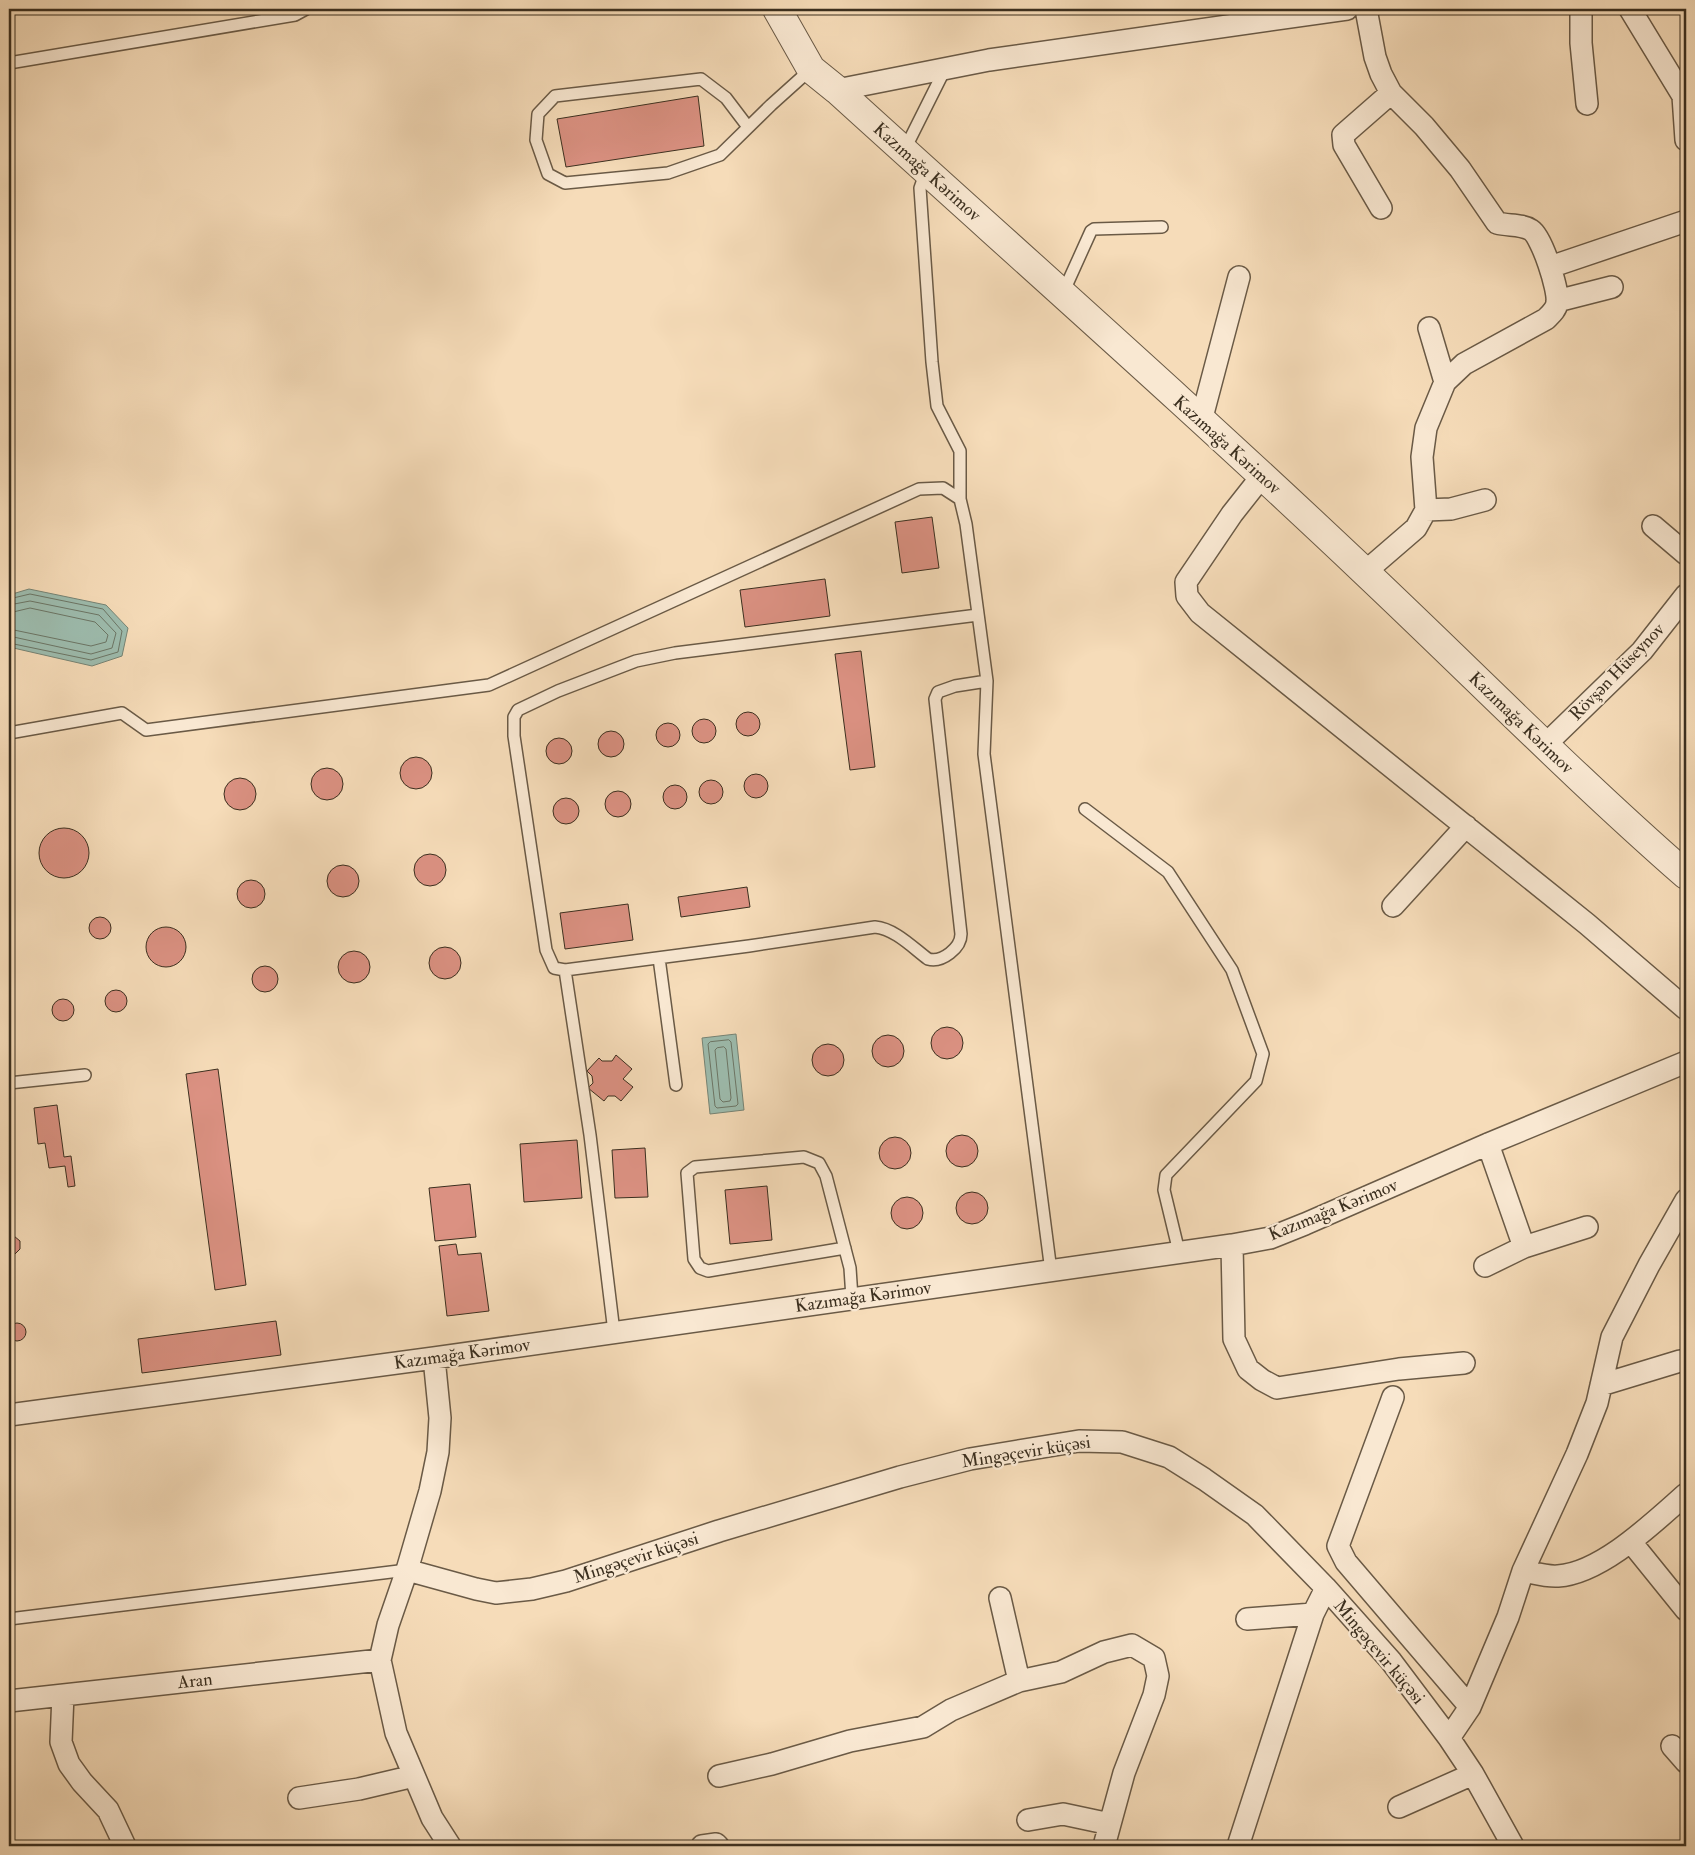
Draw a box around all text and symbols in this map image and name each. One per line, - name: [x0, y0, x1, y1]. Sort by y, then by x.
- street label: Kazımağa Kərimov: [868, 118, 986, 227]
- street label: Kazımağa Kərimov: [1168, 391, 1286, 500]
- street label: Rövşən Hüseynov: [1565, 618, 1670, 726]
- street label: Kazımağa Kərimov: [1464, 667, 1578, 779]
- street label: Kazımağa Kərimov: [1265, 1174, 1401, 1246]
- street label: Kazımağa Kərimov: [793, 1276, 933, 1318]
- street label: Kazımağa Kərimov: [392, 1333, 532, 1375]
- street label: Mingəçevir küçəsi: [960, 1430, 1092, 1474]
- street label: Mingəçevir küçəsi: [571, 1527, 702, 1589]
- street label: Mingəçevir küçəsi: [1328, 1595, 1430, 1709]
- street label: Aran: [175, 1668, 214, 1694]

